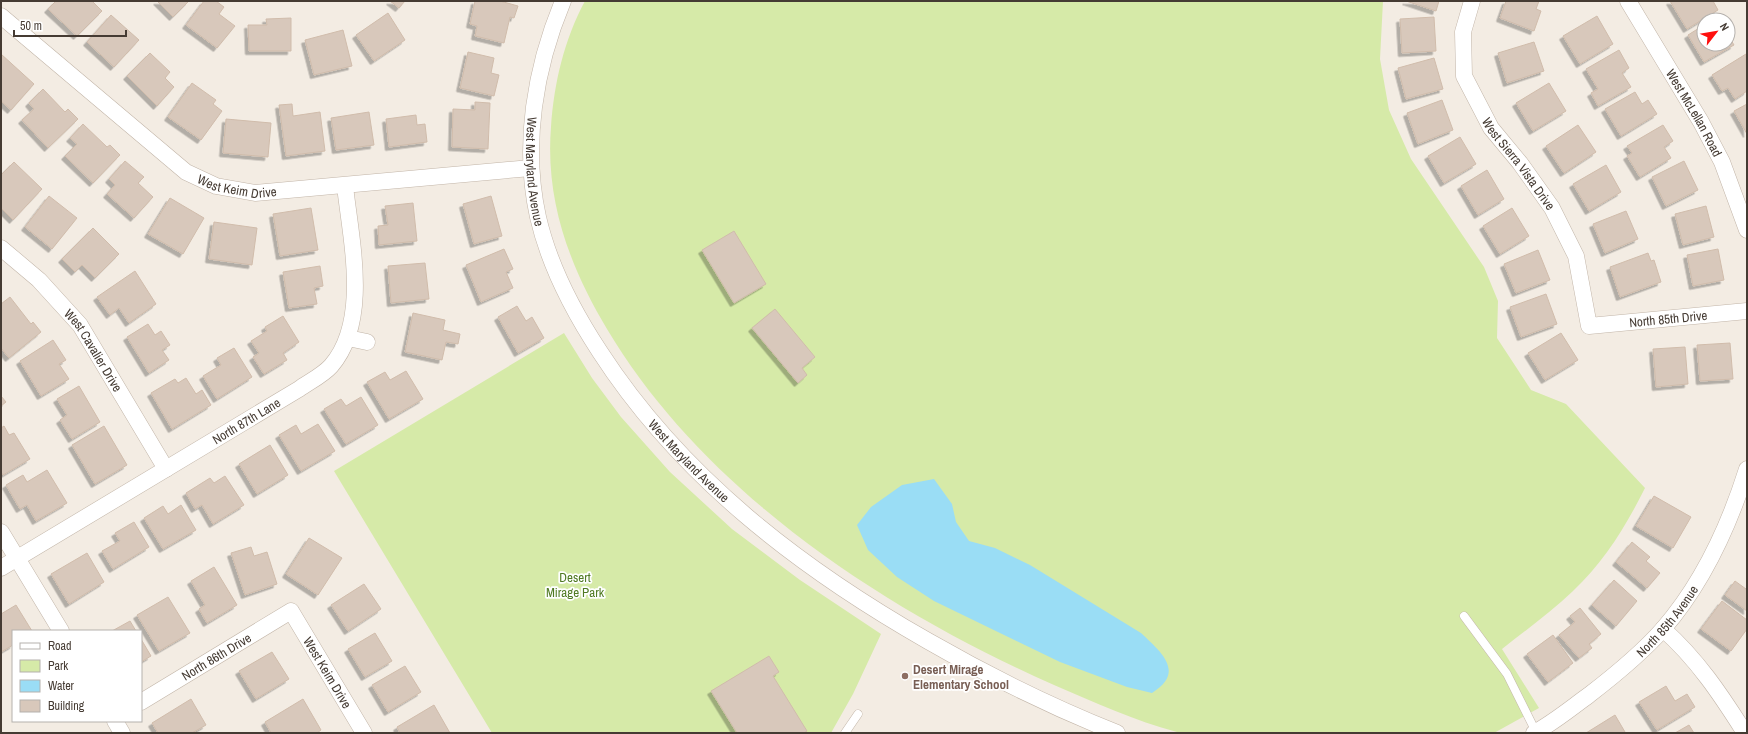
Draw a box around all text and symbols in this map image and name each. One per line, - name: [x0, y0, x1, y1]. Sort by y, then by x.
- scale bar: [14, 12, 126, 38]
- north arrow: [1696, 12, 1736, 52]
- text: 50 m: [20, 18, 42, 34]
- text: N: [1717, 20, 1732, 33]
- street label: West McLellan Road: [1662, 66, 1726, 160]
- street label: West Sierra Vista Drive: [1478, 115, 1559, 213]
- street label: West Maryland Avenue: [523, 116, 548, 228]
- street label: West Keim Drive: [195, 170, 277, 202]
- street label: West Cavalier Drive: [61, 305, 126, 395]
- street label: North 85th Drive: [1628, 306, 1708, 331]
- street label: North 87th Lane: [209, 394, 283, 448]
- street label: West Maryland Avenue: [645, 416, 733, 506]
- park label: Desert Mirage Park: [546, 569, 605, 601]
- street label: North 85th Avenue: [1632, 582, 1702, 660]
- street label: North 86th Drive: [178, 629, 254, 684]
- legend: [12, 630, 142, 722]
- street label: West Keim Drive: [300, 633, 356, 711]
- text: Road: [48, 638, 72, 654]
- text: Park: [48, 658, 68, 674]
- place label: Desert Mirage Elementary School: [913, 661, 1009, 693]
- marker: Desert Mirage Elementary School: [900, 671, 910, 681]
- text: Water: [48, 678, 75, 694]
- text: Building: [48, 698, 85, 714]

